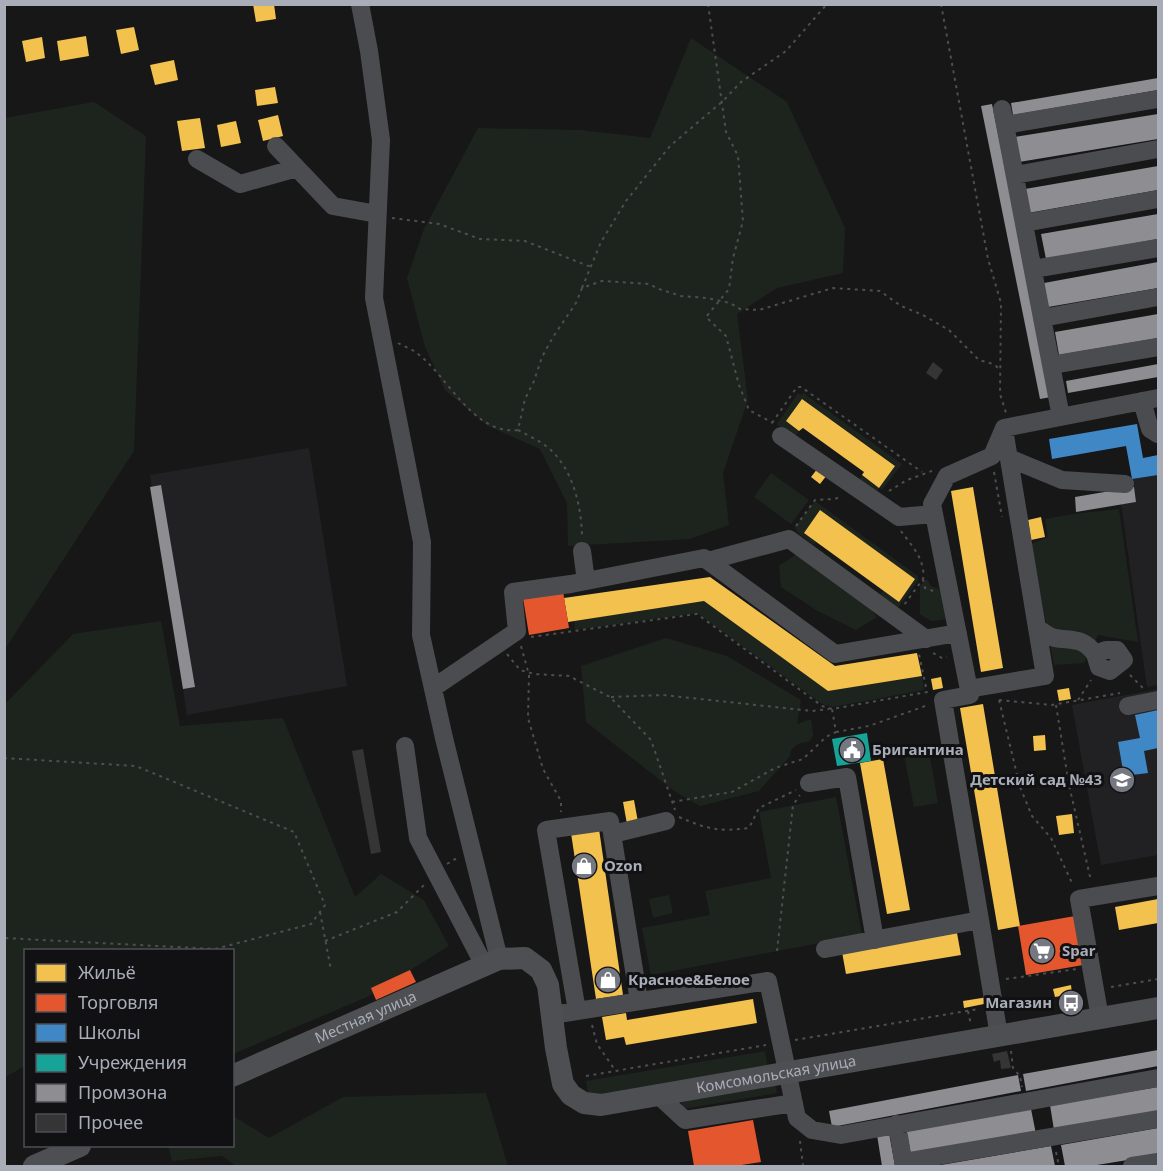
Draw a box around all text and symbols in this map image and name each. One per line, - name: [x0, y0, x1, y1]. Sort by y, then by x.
- public building icon: Бригантина: [837, 735, 867, 765]
- place label: Бригантина: [872, 739, 964, 759]
- school or university icon: Детский сад №43: [1107, 765, 1137, 795]
- place label: Детский сад №43: [970, 769, 1102, 789]
- shop icon: Ozon: [569, 851, 599, 881]
- place label: Ozon: [604, 855, 642, 875]
- supermarket icon: Spar: [1027, 936, 1057, 966]
- place label: Spar: [1062, 940, 1096, 960]
- legend: [24, 949, 234, 1147]
- text: Жильё: [78, 960, 136, 984]
- shop icon: Красное&Белое: [593, 965, 623, 995]
- place label: Красное&Белое: [628, 969, 750, 989]
- street label: Местная улица: [311, 985, 419, 1048]
- bus stop icon: Магазин: [1056, 988, 1086, 1018]
- text: Торговля: [78, 990, 158, 1014]
- place label: Магазин: [985, 992, 1052, 1012]
- text: Школы: [78, 1020, 141, 1044]
- text: Учреждения: [78, 1050, 187, 1074]
- street label: Комсомольская улица: [695, 1050, 857, 1097]
- text: Промзона: [78, 1080, 167, 1104]
- text: Прочее: [78, 1110, 143, 1134]

